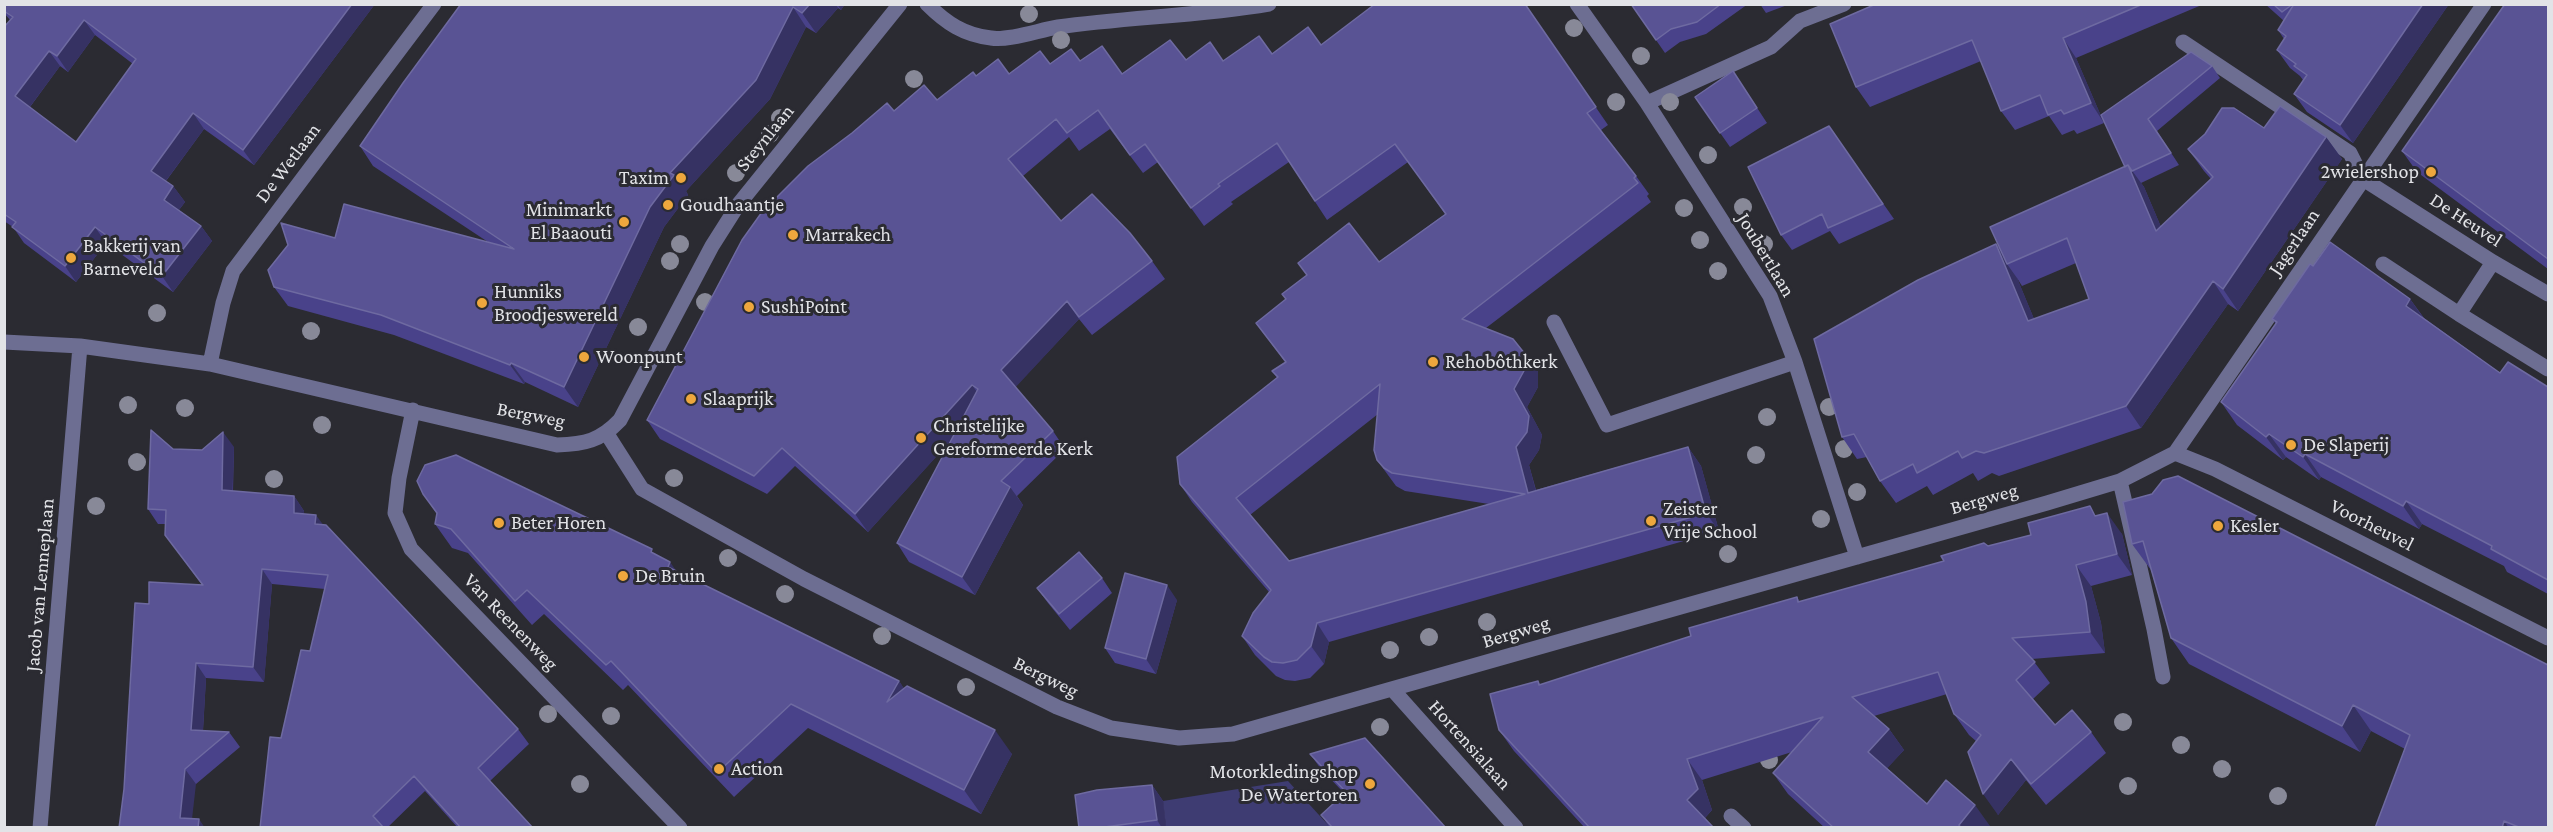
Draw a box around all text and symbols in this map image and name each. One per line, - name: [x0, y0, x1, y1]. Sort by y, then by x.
- street label: Steynlaan: [731, 100, 799, 176]
- street label: De Wetlaan: [250, 119, 326, 207]
- place label: 2wielershop: [2321, 160, 2419, 184]
- marker: 2wielershop: [2424, 165, 2438, 179]
- place label: Taxim: [619, 166, 669, 190]
- marker: Taxim: [674, 171, 688, 185]
- street label: De Heuvel: [2425, 188, 2507, 252]
- place label: Goudhaantje: [680, 193, 784, 217]
- place label: Minimarkt El Baaouti: [526, 198, 612, 245]
- marker: Goudhaantje: [661, 198, 675, 212]
- street label: Jagerlaan: [2263, 204, 2325, 280]
- street label: Joubertlaan: [1732, 209, 1800, 301]
- marker: Minimarkt El Baaouti: [617, 215, 631, 229]
- place label: Marrakech: [805, 223, 891, 247]
- marker: Marrakech: [786, 228, 800, 242]
- place label: Bakkerij van Barneveld: [83, 234, 181, 281]
- marker: Bakkerij van Barneveld: [64, 251, 78, 265]
- place label: Hunniks Broodjeswereld: [494, 280, 618, 327]
- place label: SushiPoint: [761, 295, 847, 319]
- marker: Hunniks Broodjeswereld: [475, 296, 489, 310]
- marker: SushiPoint: [742, 300, 756, 314]
- place label: Woonpunt: [596, 345, 683, 369]
- marker: Woonpunt: [577, 350, 591, 364]
- place label: Rehobôthkerk: [1445, 350, 1558, 374]
- marker: Rehobôthkerk: [1426, 355, 1440, 369]
- place label: Slaaprijk: [703, 387, 773, 411]
- marker: Slaaprijk: [684, 392, 698, 406]
- street label: Bergweg: [495, 397, 567, 433]
- place label: Christelijke Gereformeerde Kerk: [933, 414, 1093, 461]
- marker: Christelijke Gereformeerde Kerk: [914, 431, 928, 445]
- place label: De Slaperij: [2303, 433, 2389, 457]
- marker: De Slaperij: [2284, 438, 2298, 452]
- street label: Bergweg: [1947, 478, 2021, 520]
- street label: Voorheuvel: [2326, 494, 2418, 556]
- street label: Jacob van Lenneplaan: [20, 497, 60, 673]
- place label: Zeister Vrije School: [1663, 497, 1757, 544]
- place label: Beter Horen: [511, 511, 606, 535]
- marker: Zeister Vrije School: [1644, 514, 1658, 528]
- place label: Kesler: [2230, 514, 2279, 538]
- marker: Beter Horen: [492, 516, 506, 530]
- marker: Kesler: [2211, 519, 2225, 533]
- place label: De Bruin: [635, 564, 705, 588]
- street label: Van Reenenweg: [459, 568, 563, 676]
- marker: De Bruin: [616, 569, 630, 583]
- street label: Bergweg: [1479, 610, 1553, 654]
- street label: Bergweg: [1010, 651, 1082, 703]
- street label: Hortensialaan: [1423, 695, 1517, 795]
- place label: Action: [731, 757, 783, 781]
- place label: Motorkledingshop De Watertoren: [1209, 760, 1358, 807]
- marker: Action: [712, 762, 726, 776]
- marker: Motorkledingshop De Watertoren: [1363, 777, 1377, 791]

